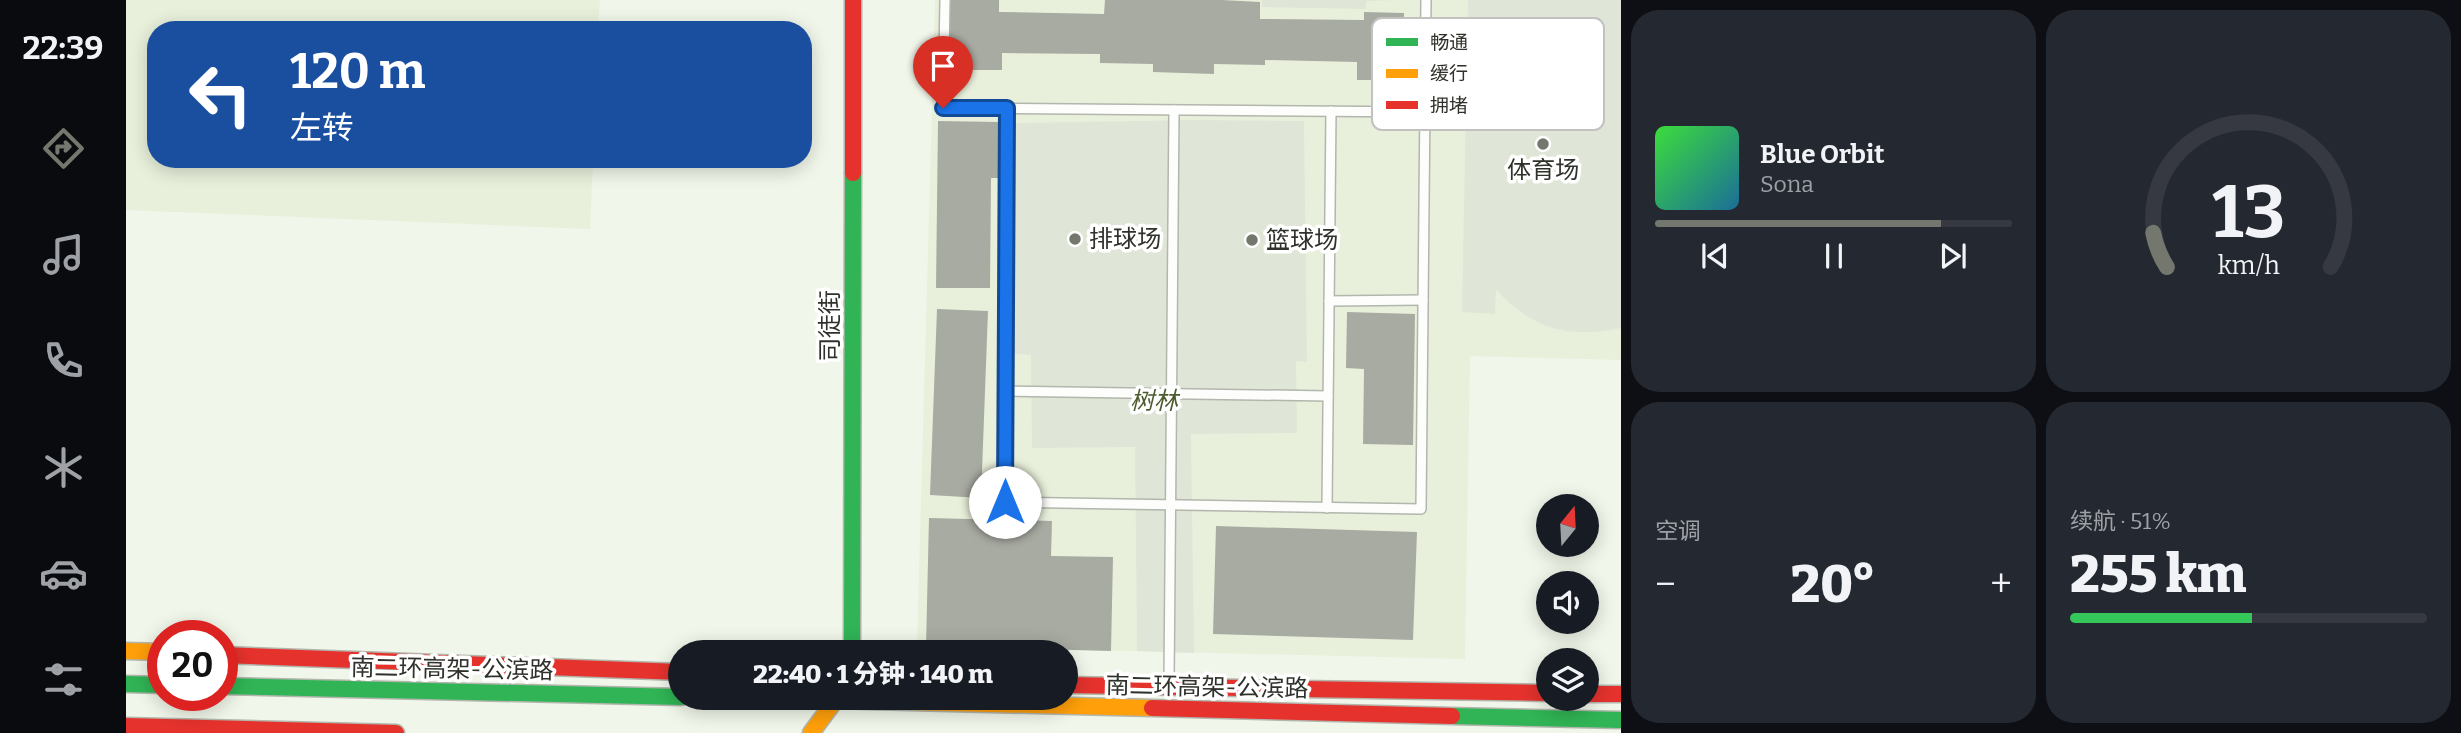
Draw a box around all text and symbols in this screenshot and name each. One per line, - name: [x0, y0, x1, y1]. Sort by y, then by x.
- legend: [1372, 18, 1604, 130]
- text: 22:39: [23, 29, 103, 67]
- text: 畅通: [1430, 31, 1468, 54]
- pin: [913, 36, 973, 108]
- text: 120 m: [290, 42, 425, 101]
- icon: arrive: [924, 47, 962, 85]
- icon: left: [175, 49, 266, 140]
- text: 缓行: [1430, 62, 1468, 85]
- text: 拥堵: [1430, 94, 1468, 117]
- text: 左转: [290, 109, 354, 147]
- icon: directions: [39, 124, 88, 173]
- marker: 体育场: [1535, 136, 1551, 152]
- text: Blue Orbit: [1760, 139, 1884, 170]
- place label: 体育场: [1507, 156, 1579, 184]
- text: 13: [2212, 169, 2285, 256]
- text: Sona: [1760, 170, 1814, 198]
- place label: 排球场: [1089, 225, 1161, 253]
- place label: 篮球场: [1266, 226, 1338, 254]
- icon: music: [39, 230, 88, 279]
- marker: 排球场: [1067, 231, 1083, 247]
- marker: 篮球场: [1244, 232, 1260, 248]
- icon: previous: [1696, 237, 1734, 275]
- icon: pause: [1815, 237, 1853, 275]
- icon: next: [1934, 237, 1972, 275]
- text: km/h: [2218, 251, 2280, 281]
- street label: 司徒街: [816, 290, 844, 362]
- icon: phone: [39, 336, 88, 385]
- park label: 树林: [1130, 387, 1181, 415]
- icon: climate: [39, 443, 88, 492]
- position arrow: [968, 465, 1042, 539]
- north arrow: [1536, 494, 1600, 556]
- map controls: [1536, 494, 1599, 711]
- text: 续航 · 51%: [2070, 507, 2171, 535]
- text: 空调: [1655, 517, 1701, 545]
- text: 255 km: [2070, 543, 2247, 606]
- icon: car: [39, 549, 88, 598]
- text: 20°: [1791, 553, 1876, 616]
- text: −: [1655, 561, 1676, 607]
- text: +: [1990, 561, 2012, 607]
- button: sound: [1536, 571, 1599, 634]
- speed limit sign: 20: [147, 620, 238, 711]
- button: layers: [1536, 648, 1599, 711]
- street label: 南二环高架-公滨路: [350, 653, 554, 685]
- icon: filters: [39, 655, 88, 704]
- text: 22:40 · 1 分钟 · 140 m: [753, 659, 993, 690]
- street label: 南二环高架-公滨路: [1105, 671, 1309, 703]

